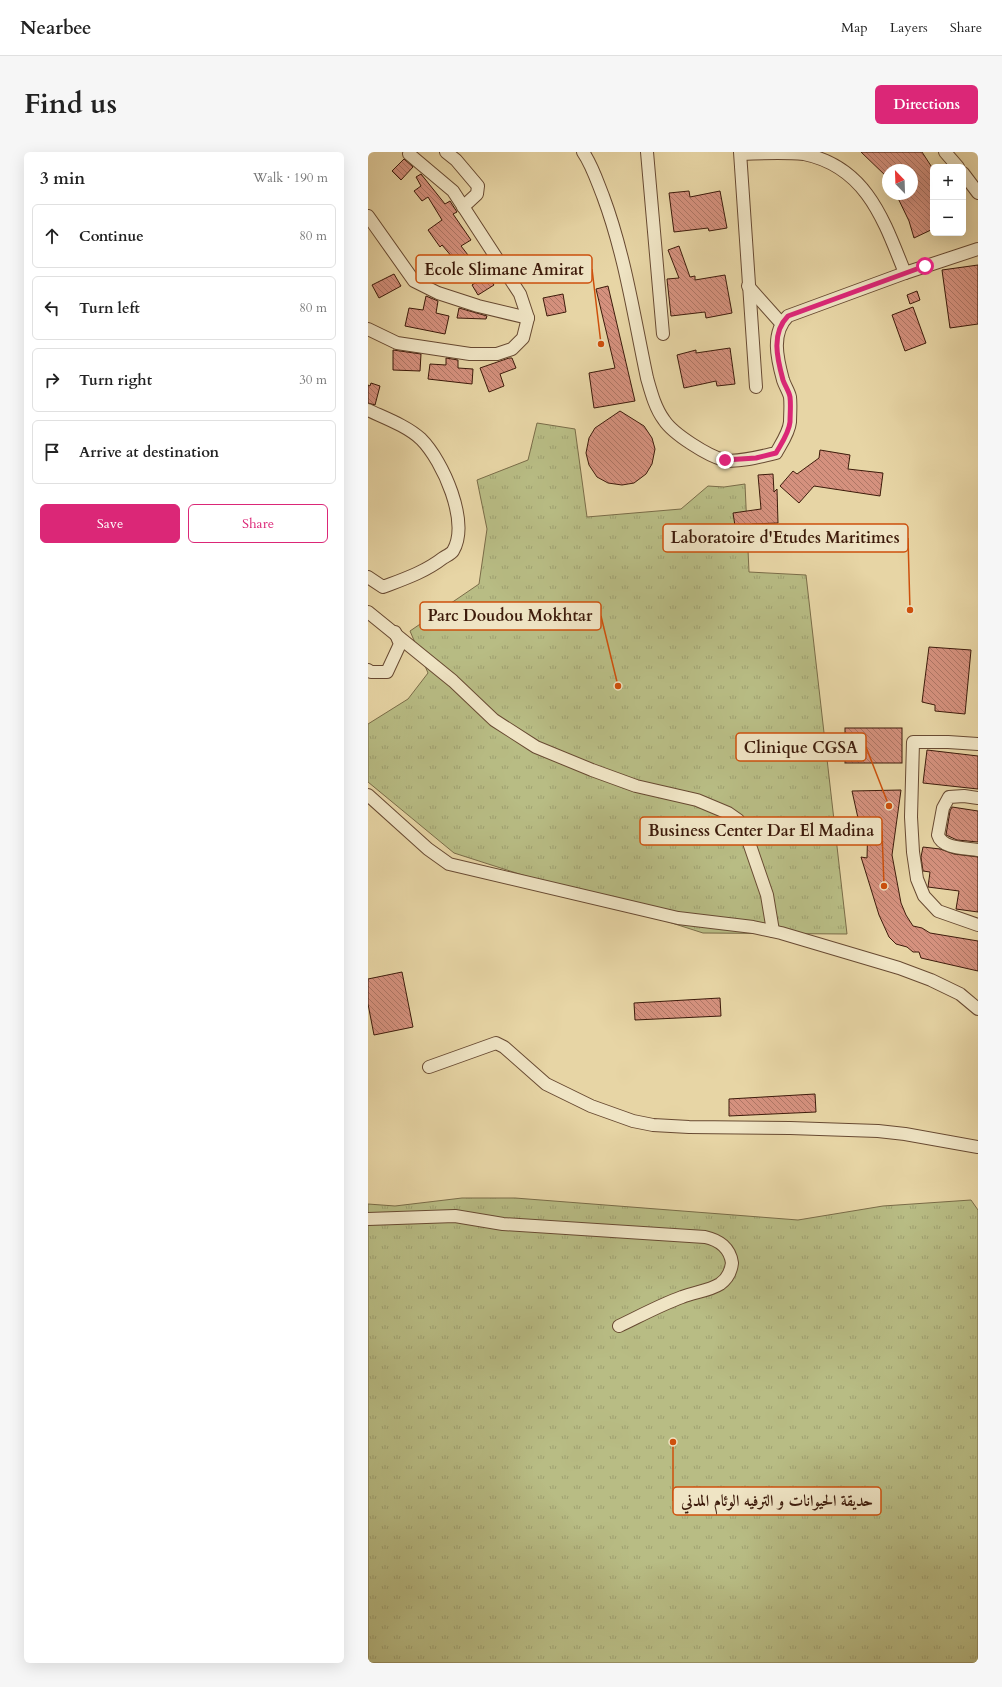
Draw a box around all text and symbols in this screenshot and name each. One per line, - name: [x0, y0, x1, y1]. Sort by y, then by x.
- text: Nearbee: [20, 15, 91, 41]
- text: Map: [841, 18, 868, 37]
- text: Layers: [890, 18, 928, 37]
- text: Share: [950, 18, 982, 37]
- text: Find us: [24, 85, 117, 123]
- button: Directions: [875, 85, 978, 124]
- north arrow: [882, 164, 918, 200]
- map controls: [930, 164, 966, 236]
- button: +: [930, 164, 966, 200]
- text: 3 min: [40, 167, 85, 190]
- text: Walk · 190 m: [253, 169, 328, 187]
- button: −: [930, 200, 966, 236]
- icon: ahead: [41, 225, 63, 247]
- text: Continue: [79, 226, 144, 246]
- text: 80 m: [299, 227, 327, 245]
- callout: Ecole Slimane Amirat: [416, 255, 592, 283]
- route start: [916, 257, 934, 275]
- text: Ecole Slimane Amirat: [424, 259, 584, 281]
- icon: left: [41, 297, 63, 319]
- text: Turn left: [79, 298, 140, 318]
- text: 80 m: [299, 299, 327, 317]
- icon: right: [41, 369, 63, 391]
- text: Turn right: [79, 370, 152, 390]
- text: 30 m: [299, 371, 327, 389]
- icon: arrive: [41, 441, 63, 463]
- text: Arrive at destination: [79, 442, 219, 462]
- route end: [716, 451, 734, 469]
- button: Save: [40, 504, 180, 543]
- button: Share: [188, 504, 328, 543]
- callout: Laboratoire d'Etudes Maritimes: [663, 524, 908, 552]
- text: Laboratoire d'Etudes Maritimes: [670, 527, 900, 549]
- callout: Parc Doudou Mokhtar: [420, 602, 601, 630]
- text: Parc Doudou Mokhtar: [428, 605, 593, 627]
- callout: Clinique CGSA: [736, 733, 866, 761]
- text: Clinique CGSA: [744, 737, 858, 759]
- callout: Business Center Dar El Madina: [640, 817, 882, 845]
- text: Business Center Dar El Madina: [648, 820, 874, 842]
- callout: حديقة الحيوانات و الترفيه الوئام المدني: [673, 1487, 881, 1515]
- text: حديقة الحيوانات و الترفيه الوئام المدني: [680, 1490, 873, 1515]

